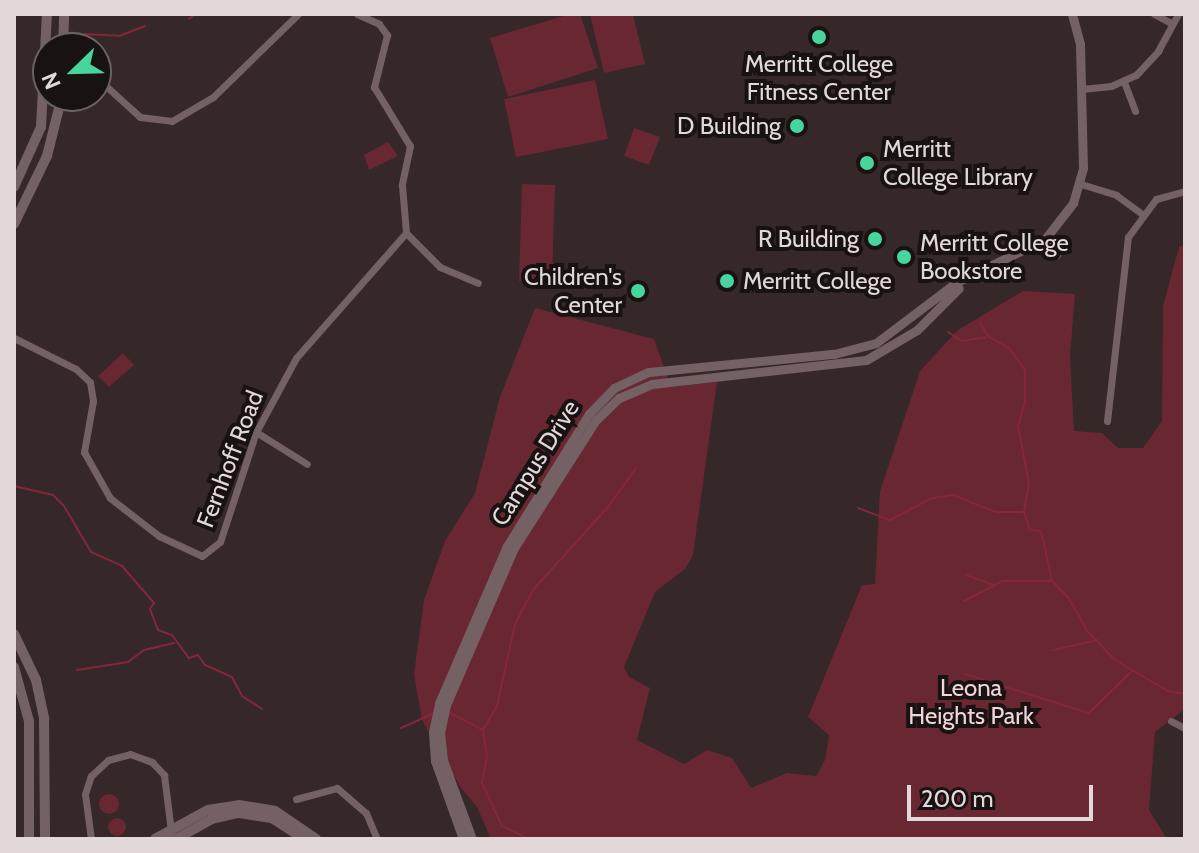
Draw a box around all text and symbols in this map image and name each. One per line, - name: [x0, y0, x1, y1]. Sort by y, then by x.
- marker: Merritt College Fitness Center: [810, 28, 828, 46]
- north arrow: [32, 32, 112, 112]
- place label: Merritt College Fitness Center: [745, 50, 893, 106]
- text: N: [36, 68, 67, 93]
- place label: D Building: [677, 112, 781, 140]
- marker: D Building: [788, 117, 806, 135]
- place label: Merritt College Library: [883, 135, 1033, 191]
- marker: Merritt College Library: [858, 154, 876, 172]
- place label: R Building: [758, 225, 859, 253]
- place label: Merritt College Bookstore: [920, 229, 1069, 285]
- marker: R Building: [866, 230, 884, 248]
- marker: Merritt College Bookstore: [895, 248, 913, 266]
- place label: Children's Center: [524, 263, 622, 319]
- place label: Merritt College: [743, 267, 892, 295]
- marker: Merritt College: [718, 272, 736, 290]
- marker: Children's Center: [629, 282, 647, 300]
- street label: Fernhoff Road: [191, 387, 269, 531]
- street label: Campus Drive: [485, 395, 585, 531]
- park label: Leona Heights Park: [908, 674, 1034, 730]
- scale bar: [911, 769, 1097, 819]
- text: 200 m: [921, 784, 994, 813]

